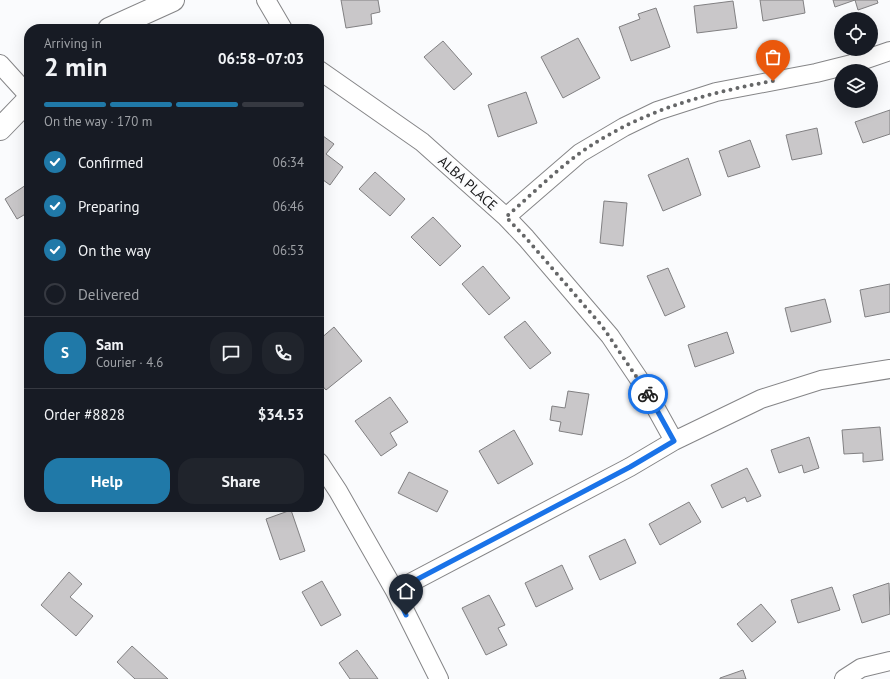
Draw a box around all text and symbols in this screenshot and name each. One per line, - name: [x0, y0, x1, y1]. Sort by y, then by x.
- map controls: [834, 12, 878, 108]
- button: locate: [834, 12, 878, 56]
- text: Arriving in: [44, 35, 102, 52]
- pin: [756, 40, 790, 81]
- icon: bag: [762, 46, 784, 68]
- text: 06:58–07:03: [218, 49, 304, 68]
- text: 2 min: [44, 50, 107, 83]
- button: layers: [834, 64, 878, 108]
- text: On the way · 170 m: [44, 113, 152, 130]
- icon: check: [44, 151, 66, 173]
- street label: ALBA PLACE: [435, 152, 501, 214]
- text: Confirmed: [78, 153, 143, 172]
- text: 06:34: [273, 154, 304, 171]
- icon: check: [44, 195, 66, 217]
- text: Preparing: [78, 197, 140, 216]
- text: 06:46: [273, 198, 304, 215]
- icon: check: [44, 239, 66, 261]
- text: On the way: [78, 241, 151, 260]
- text: 06:53: [273, 242, 304, 259]
- text: Delivered: [78, 285, 139, 304]
- button: chat: [210, 332, 252, 374]
- button: phone: [262, 332, 304, 374]
- text: Sam: [96, 335, 123, 354]
- text: S: [61, 343, 69, 362]
- text: Courier · 4.6: [96, 354, 163, 371]
- courier: [628, 374, 668, 414]
- icon: bike: [637, 383, 659, 405]
- text: Order #8828: [44, 405, 125, 424]
- text: $34.53: [258, 405, 304, 424]
- button: Help: [44, 458, 170, 504]
- button: Share: [178, 458, 304, 504]
- pin: [389, 574, 423, 615]
- icon: home: [395, 580, 417, 602]

